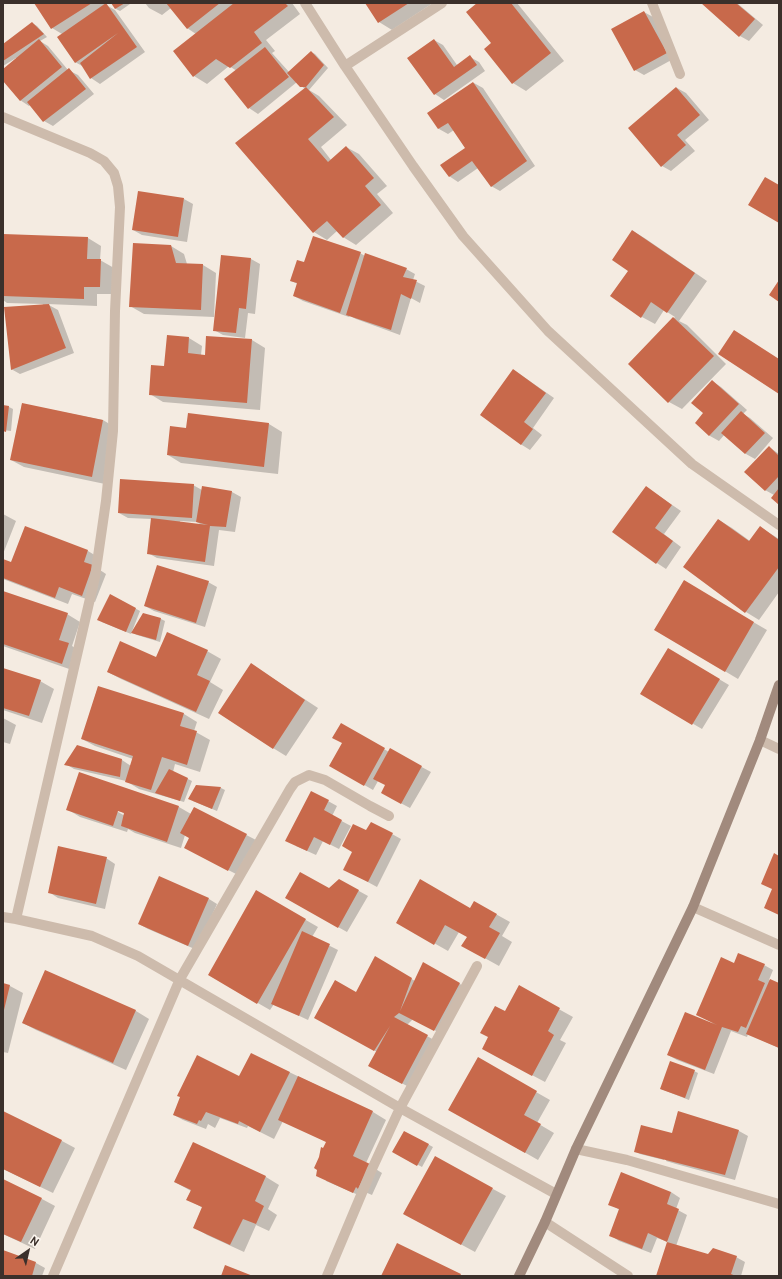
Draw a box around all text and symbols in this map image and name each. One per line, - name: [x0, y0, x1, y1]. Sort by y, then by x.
- north arrow: [8, 1231, 48, 1271]
- text: N: [28, 1233, 42, 1249]

